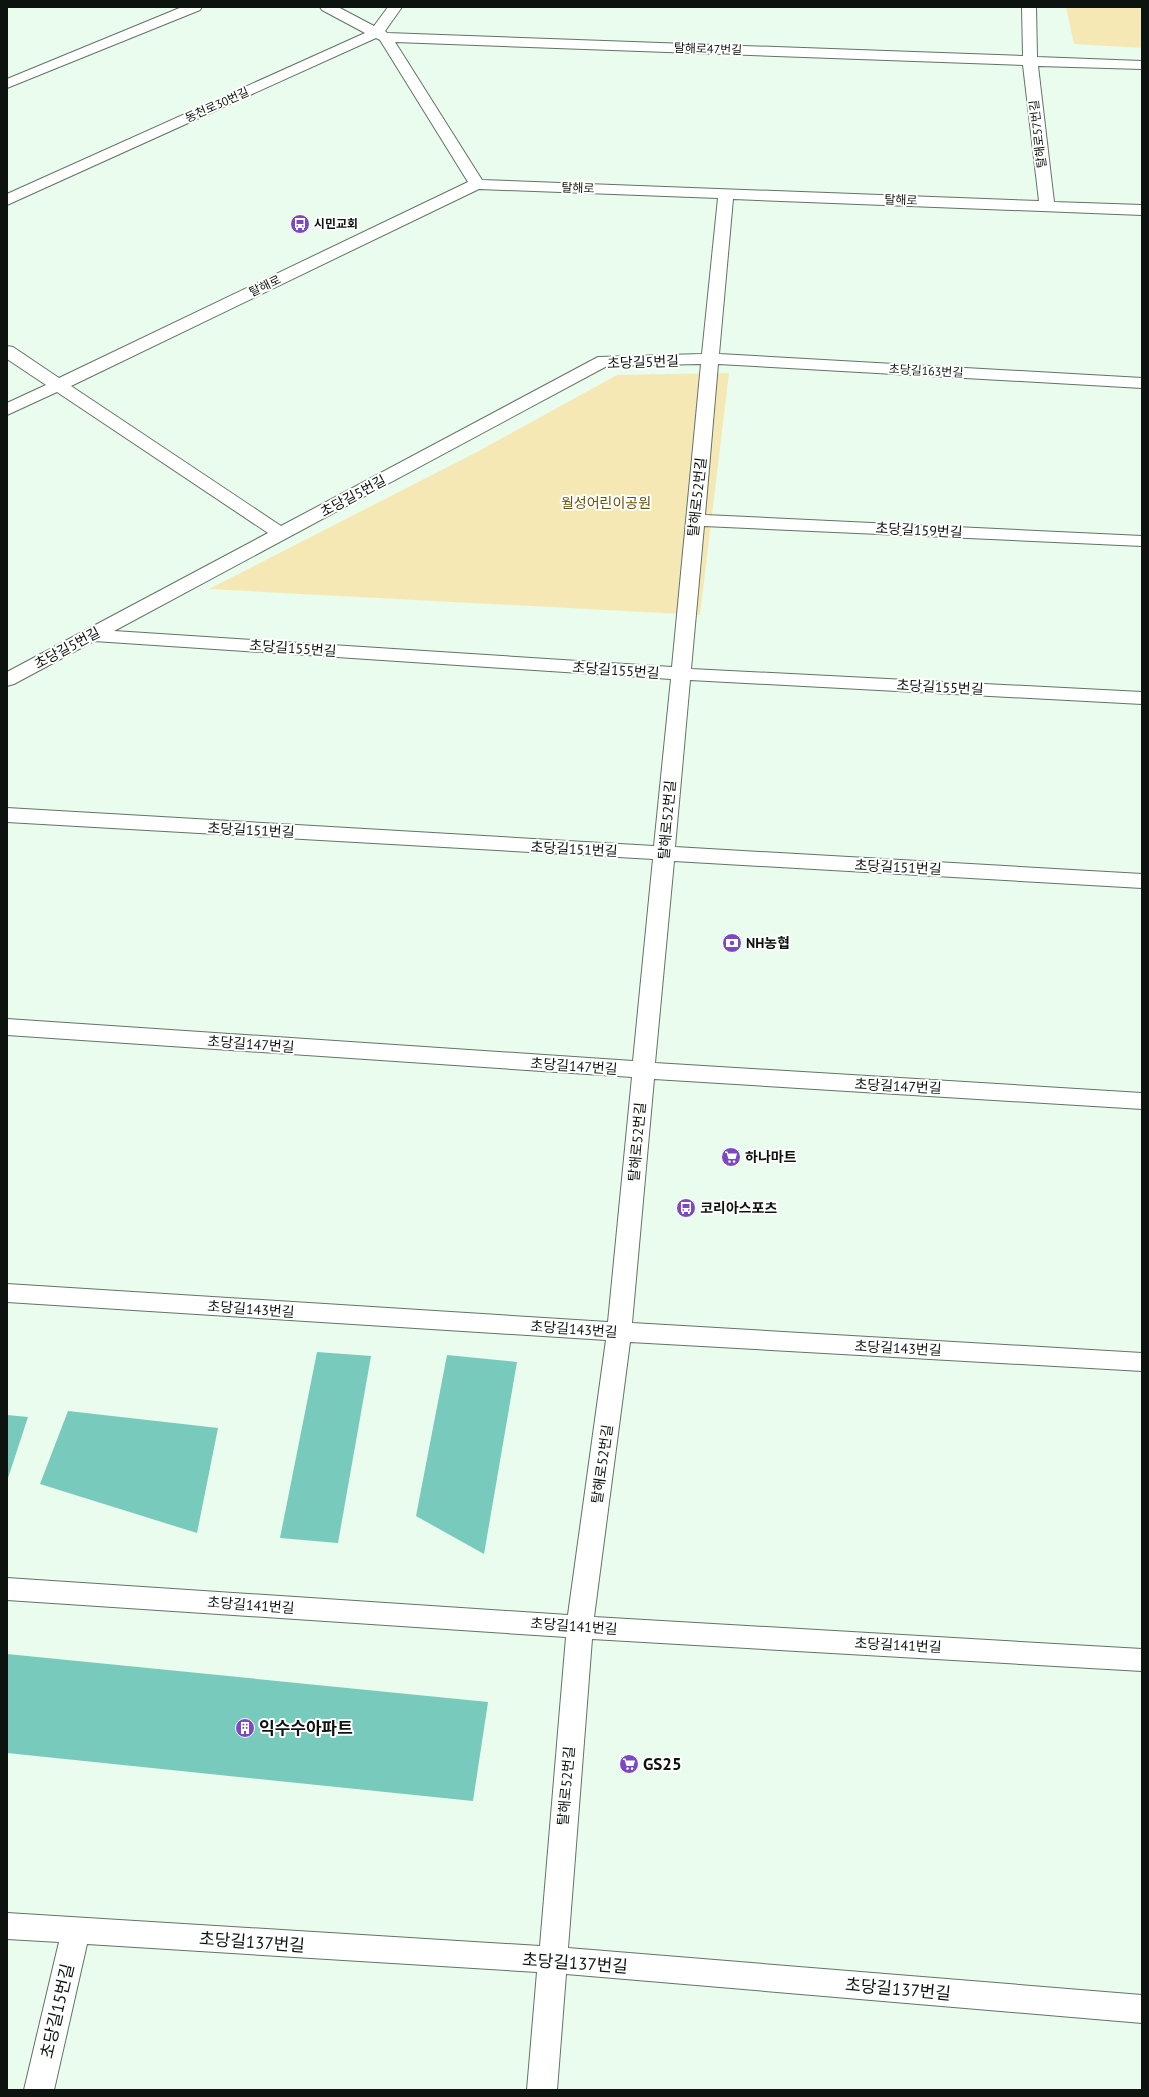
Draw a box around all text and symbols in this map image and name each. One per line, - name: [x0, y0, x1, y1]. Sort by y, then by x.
- street label: 탈해로47번길: [674, 40, 742, 57]
- street label: 동천로30번길: [183, 84, 251, 125]
- street label: 탈해로57번길: [1026, 99, 1049, 169]
- street label: 탈해로: [561, 179, 595, 196]
- street label: 탈해로: [884, 191, 918, 208]
- bus stop icon: 시민교회: [289, 213, 311, 235]
- place label: 시민교회: [314, 216, 358, 231]
- street label: 탈해로: [247, 272, 283, 300]
- street label: 초당길5번길: [607, 352, 679, 372]
- street label: 초당길163번길: [888, 361, 964, 380]
- street label: 탈해로52번길: [684, 456, 710, 538]
- street label: 초당길5번길: [317, 471, 389, 521]
- park label: 월성어린이공원: [561, 494, 651, 512]
- street label: 초당길159번길: [875, 519, 963, 541]
- street label: 초당길5번길: [31, 623, 103, 673]
- street label: 초당길155번길: [249, 636, 337, 660]
- street label: 초당길155번길: [572, 658, 660, 682]
- street label: 초당길155번길: [896, 676, 984, 698]
- street label: 탈해로52번길: [655, 780, 679, 860]
- street label: 초당길151번길: [207, 819, 295, 841]
- street label: 초당길151번길: [530, 838, 618, 860]
- street label: 초당길151번길: [854, 856, 942, 878]
- bank icon: NH농협: [721, 932, 743, 954]
- place label: NH농협: [746, 934, 790, 952]
- street label: 초당길147번길: [207, 1032, 295, 1056]
- street label: 초당길147번길: [530, 1054, 618, 1078]
- street label: 초당길147번길: [854, 1075, 942, 1097]
- street label: 탈해로52번길: [625, 1102, 649, 1182]
- supermarket icon: 하나마트: [720, 1146, 742, 1168]
- place label: 하나마트: [745, 1148, 797, 1166]
- bus stop icon: 코리아스포츠: [675, 1197, 697, 1219]
- place label: 코리아스포츠: [700, 1199, 777, 1217]
- street label: 초당길143번길: [207, 1297, 295, 1321]
- street label: 초당길143번길: [530, 1317, 618, 1341]
- street label: 초당길143번길: [854, 1337, 942, 1359]
- street label: 탈해로52번길: [588, 1423, 616, 1505]
- street label: 초당길141번길: [207, 1593, 295, 1617]
- street label: 초당길141번길: [530, 1614, 618, 1638]
- street label: 초당길141번길: [854, 1634, 942, 1656]
- building icon: 익수수아파트: [234, 1717, 256, 1739]
- place label: 익수수아파트: [259, 1717, 353, 1739]
- street label: 탈해로52번길: [554, 1746, 578, 1826]
- supermarket icon: GS25: [618, 1753, 640, 1775]
- place label: GS25: [643, 1753, 682, 1775]
- street label: 초당길137번길: [198, 1927, 306, 1957]
- street label: 초당길137번길: [521, 1948, 629, 1978]
- street label: 초당길15번길: [35, 1961, 79, 2061]
- street label: 초당길137번길: [844, 1973, 952, 2005]

